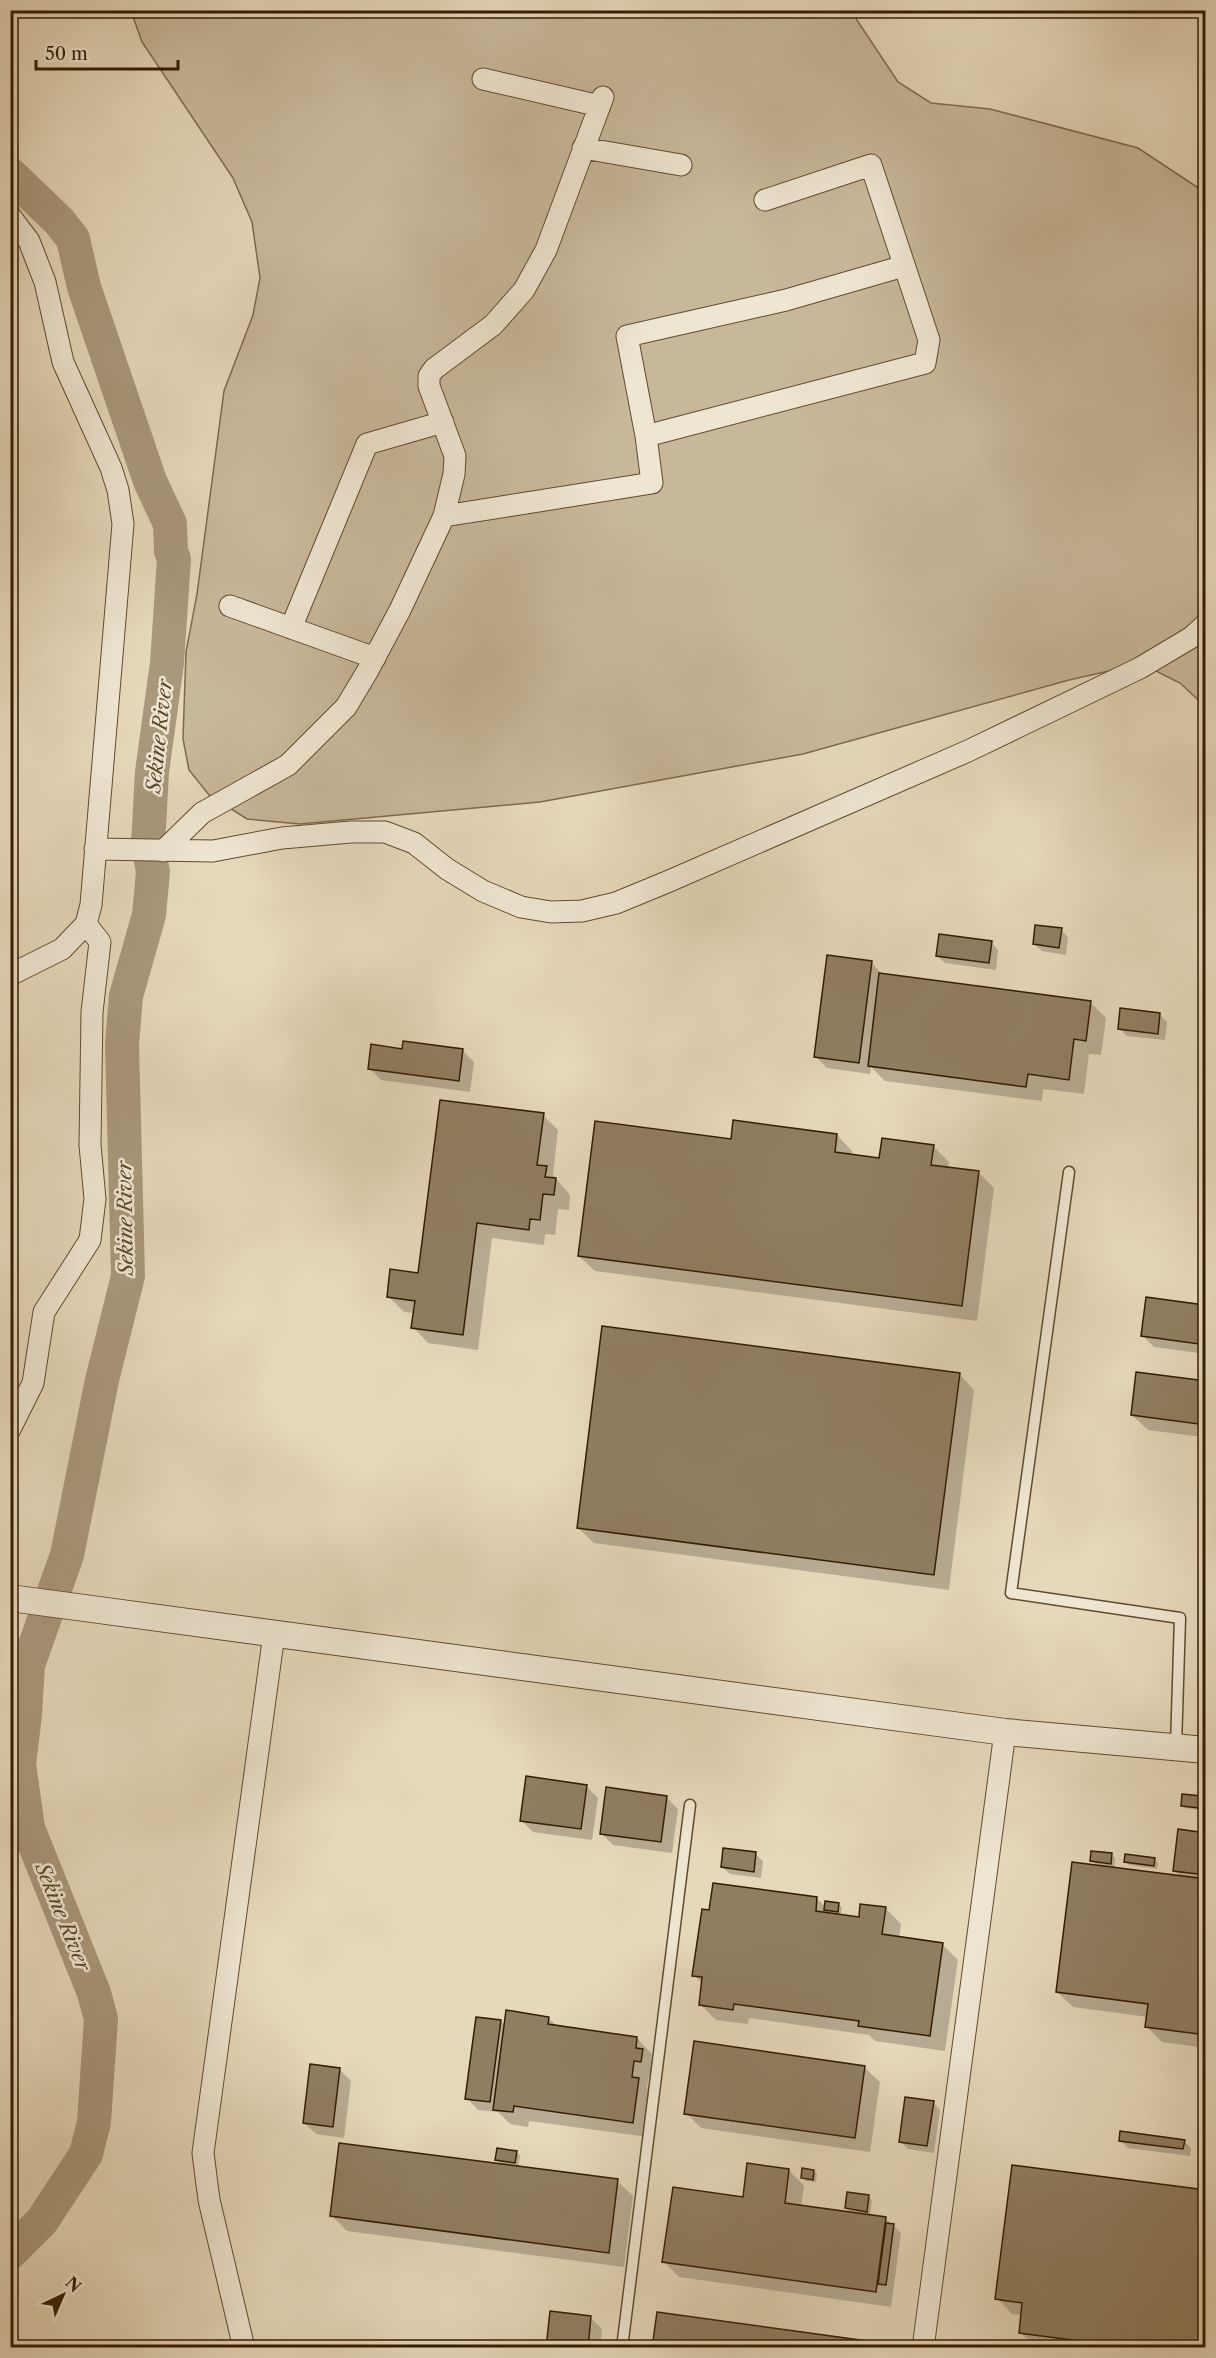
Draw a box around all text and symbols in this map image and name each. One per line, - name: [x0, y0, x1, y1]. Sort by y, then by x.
- scale bar: [36, 33, 178, 71]
- text: 50 m: [45, 43, 88, 65]
- water label: Sekine River: [141, 676, 177, 795]
- water label: Sekine River: [112, 1159, 138, 1276]
- water label: Sekine River: [30, 1859, 96, 1976]
- north arrow: [33, 2265, 93, 2325]
- text: N: [61, 2272, 85, 2296]

